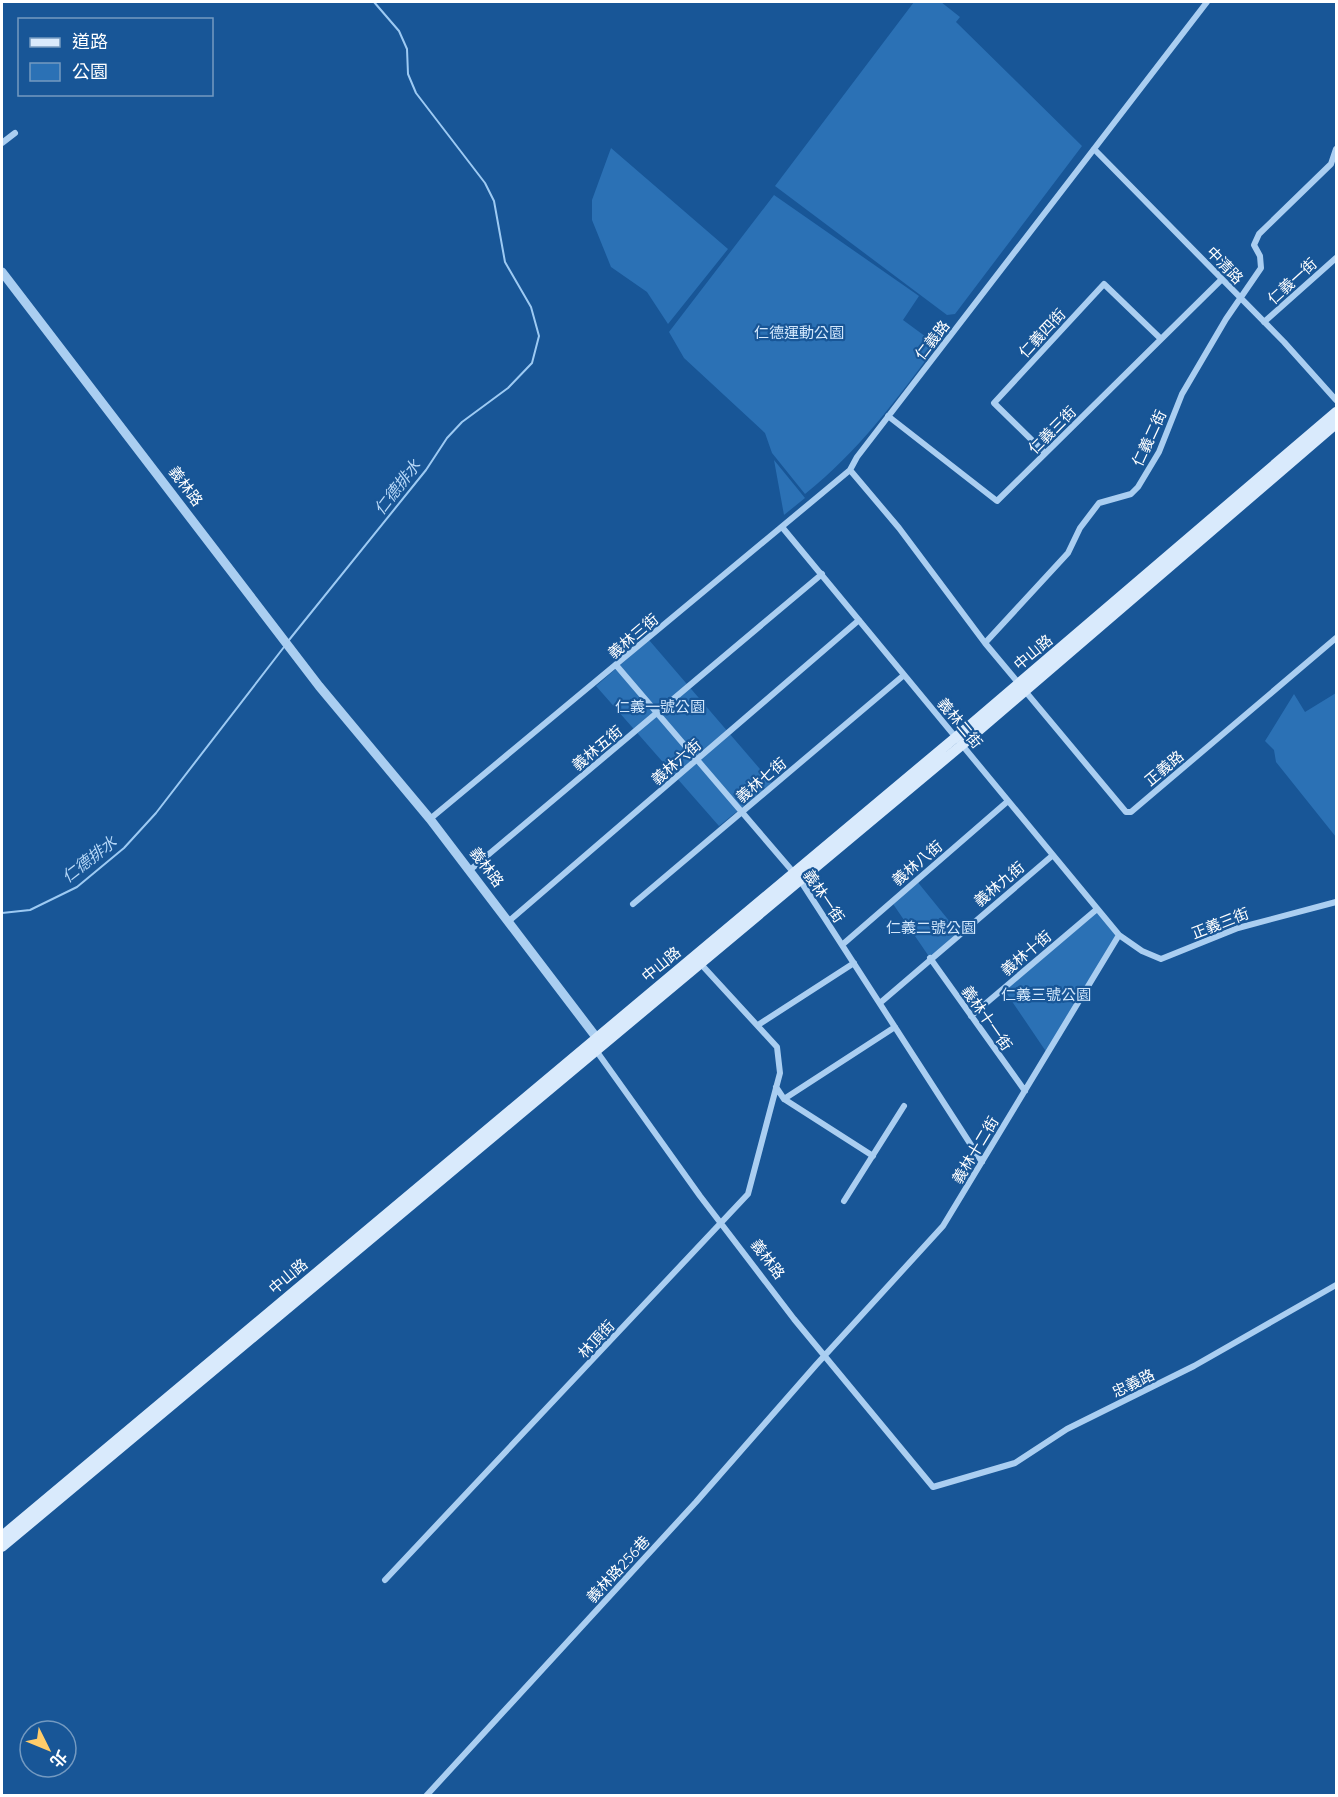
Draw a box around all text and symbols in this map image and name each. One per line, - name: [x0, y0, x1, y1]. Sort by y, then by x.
- legend: [18, 18, 213, 96]
- text: 道路: [72, 30, 108, 53]
- text: 公園: [72, 60, 108, 83]
- street label: 中清路: [1203, 242, 1247, 288]
- street label: 仁義一街: [1263, 254, 1321, 308]
- street label: 仁義四街: [1015, 305, 1069, 361]
- street label: 仁義路: [911, 316, 953, 364]
- park label: 仁德運動公園: [754, 323, 844, 342]
- street label: 仁義三街: [1024, 402, 1080, 458]
- street label: 仁義二街: [1128, 407, 1170, 469]
- water label: 仁德排水: [369, 455, 425, 518]
- street label: 義林路: [165, 462, 207, 510]
- street label: 義林三街: [604, 609, 662, 663]
- street label: 中山路: [1010, 630, 1056, 674]
- street label: 義林二街: [933, 694, 987, 752]
- park label: 仁義一號公園: [615, 697, 705, 716]
- street label: 義林五街: [568, 721, 626, 775]
- street label: 義林六街: [647, 735, 705, 789]
- street label: 正義路: [1141, 746, 1187, 790]
- street label: 義林七街: [732, 753, 790, 807]
- water label: 仁德排水: [58, 831, 121, 887]
- street label: 義林八街: [888, 836, 946, 890]
- street label: 義林路: [466, 843, 508, 891]
- street label: 義林九街: [970, 857, 1028, 911]
- street label: 義林一街: [799, 866, 849, 926]
- street label: 正義三街: [1189, 903, 1251, 943]
- park label: 仁義二號公園: [886, 918, 976, 937]
- street label: 義林十街: [997, 926, 1055, 980]
- street label: 中山路: [638, 942, 684, 986]
- street label: 義林十一街: [958, 982, 1016, 1054]
- park label: 仁義三號公園: [1001, 985, 1091, 1004]
- street label: 義林十二街: [948, 1113, 1002, 1187]
- street label: 義林路: [747, 1235, 789, 1283]
- street label: 中山路: [265, 1254, 311, 1298]
- street label: 林頂街: [574, 1316, 618, 1362]
- street label: 忠義路: [1109, 1365, 1157, 1401]
- street label: 義林路256巷: [582, 1532, 654, 1606]
- north arrow: [18, 1719, 78, 1779]
- text: 北: [46, 1747, 72, 1772]

